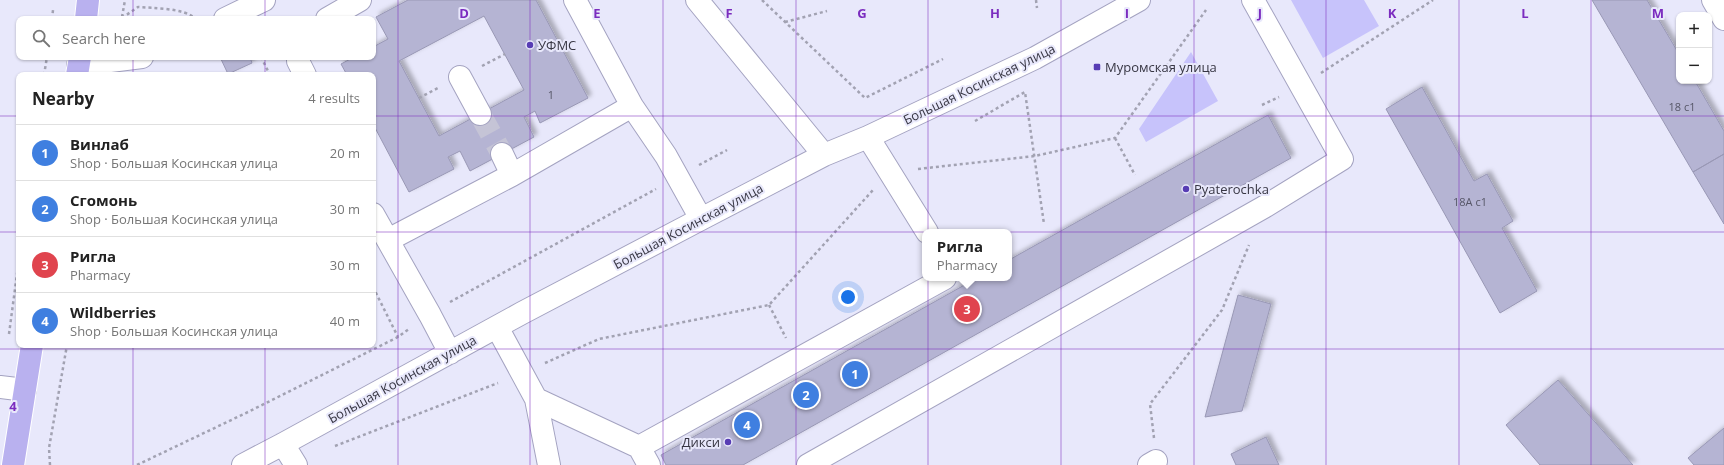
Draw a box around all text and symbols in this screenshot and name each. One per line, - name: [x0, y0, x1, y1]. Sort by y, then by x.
- text: D: [459, 4, 469, 22]
- text: E: [593, 4, 601, 22]
- text: F: [725, 4, 733, 22]
- text: G: [857, 4, 867, 22]
- text: H: [990, 4, 1000, 22]
- text: I: [1125, 4, 1129, 22]
- text: J: [1257, 4, 1262, 22]
- text: K: [1388, 4, 1397, 22]
- text: L: [1521, 4, 1529, 22]
- text: M: [1652, 4, 1664, 22]
- map controls: [1676, 12, 1712, 84]
- button: +: [1676, 12, 1712, 48]
- search box: [16, 16, 376, 60]
- icon: search: [30, 27, 52, 49]
- text: Search here: [62, 28, 146, 48]
- place label: УФМС: [538, 36, 576, 54]
- street label: Большая Косинская улица: [900, 39, 1058, 129]
- marker: УФМС: [525, 40, 535, 50]
- button: −: [1676, 48, 1712, 84]
- place label: Муромская улица: [1105, 58, 1217, 76]
- marker: Муромская улица: [1092, 62, 1102, 72]
- text: Nearby: [32, 87, 94, 110]
- house number: 1: [548, 87, 554, 102]
- text: 4 results: [308, 89, 360, 107]
- house number: 18 с1: [1669, 99, 1696, 114]
- text: Винлаб: [70, 134, 129, 154]
- text: 1: [41, 144, 49, 162]
- text: 20 m: [330, 144, 360, 162]
- text: Shop · Большая Косинская улица: [70, 154, 278, 172]
- street label: Большая Косинская улица: [610, 179, 766, 273]
- place label: Pyaterochka: [1194, 180, 1269, 198]
- marker: Pyaterochka: [1181, 184, 1191, 194]
- text: Сгомонь: [70, 190, 137, 210]
- house number: 18А с1: [1453, 194, 1487, 209]
- text: 2: [41, 200, 49, 218]
- text: 30 m: [330, 200, 360, 218]
- text: Shop · Большая Косинская улица: [70, 210, 278, 228]
- popup: [922, 229, 1012, 281]
- text: Ригла: [937, 236, 983, 256]
- text: Ригла: [70, 246, 116, 266]
- text: 3: [41, 256, 49, 274]
- text: 30 m: [330, 256, 360, 274]
- text: Pharmacy: [937, 256, 997, 274]
- text: Pharmacy: [70, 266, 130, 284]
- your location: [838, 287, 858, 307]
- pin: 3: [954, 294, 980, 324]
- text: Wildberries: [70, 302, 156, 322]
- text: 4: [41, 312, 49, 330]
- text: 40 m: [330, 312, 360, 330]
- text: Shop · Большая Косинская улица: [70, 322, 278, 340]
- street label: Большая Косинская улица: [325, 331, 479, 427]
- pin: 1: [842, 359, 868, 389]
- pin: 2: [793, 380, 819, 410]
- text: 4: [9, 397, 17, 415]
- pin: 4: [734, 410, 760, 440]
- place label: Дикси: [682, 433, 720, 451]
- marker: Дикси: [723, 437, 733, 447]

